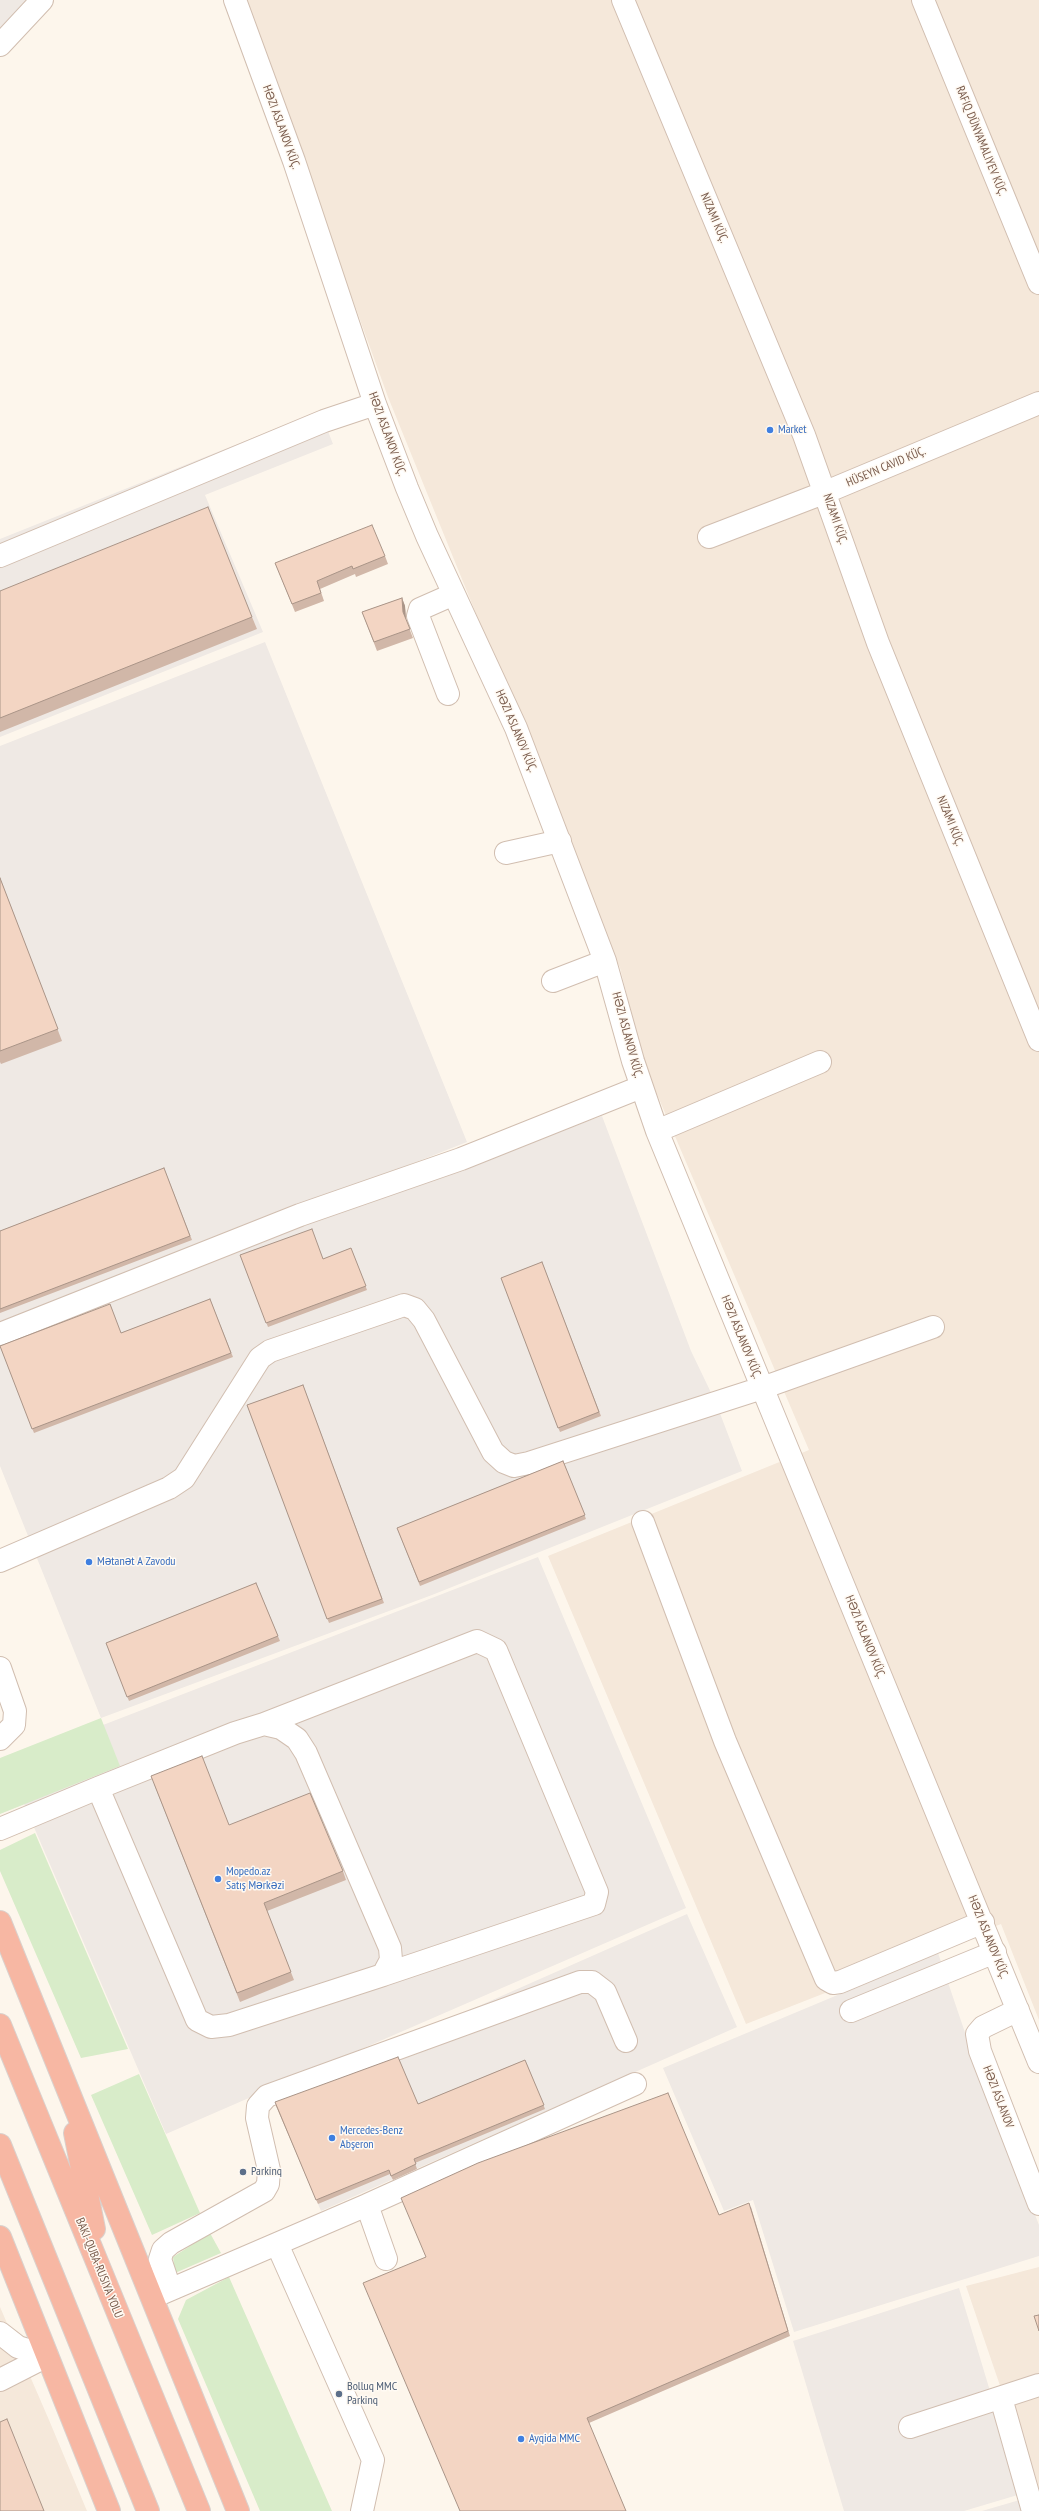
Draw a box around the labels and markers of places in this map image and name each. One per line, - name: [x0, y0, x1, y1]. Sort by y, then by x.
- place label: Market: [778, 423, 807, 437]
- marker: Market: [765, 425, 775, 435]
- place label: Mətanət A Zavodu: [97, 1555, 176, 1569]
- marker: Mətanət A Zavodu: [84, 1557, 94, 1567]
- place label: Mopedo.az Satış Mərkəzi: [226, 1865, 284, 1893]
- marker: Mopedo.az Satış Mərkəzi: [213, 1874, 223, 1884]
- place label: Mercedes-Benz Abşeron: [340, 2124, 403, 2152]
- marker: Mercedes-Benz Abşeron: [327, 2133, 337, 2143]
- place label: Parkinq: [251, 2165, 282, 2179]
- marker: Parkinq: [238, 2167, 248, 2177]
- place label: Bolluq MMC Parkinq: [347, 2380, 397, 2408]
- marker: Bolluq MMC Parkinq: [334, 2389, 344, 2399]
- place label: Ayqida MMC: [529, 2432, 580, 2446]
- marker: Ayqida MMC: [516, 2434, 526, 2444]

